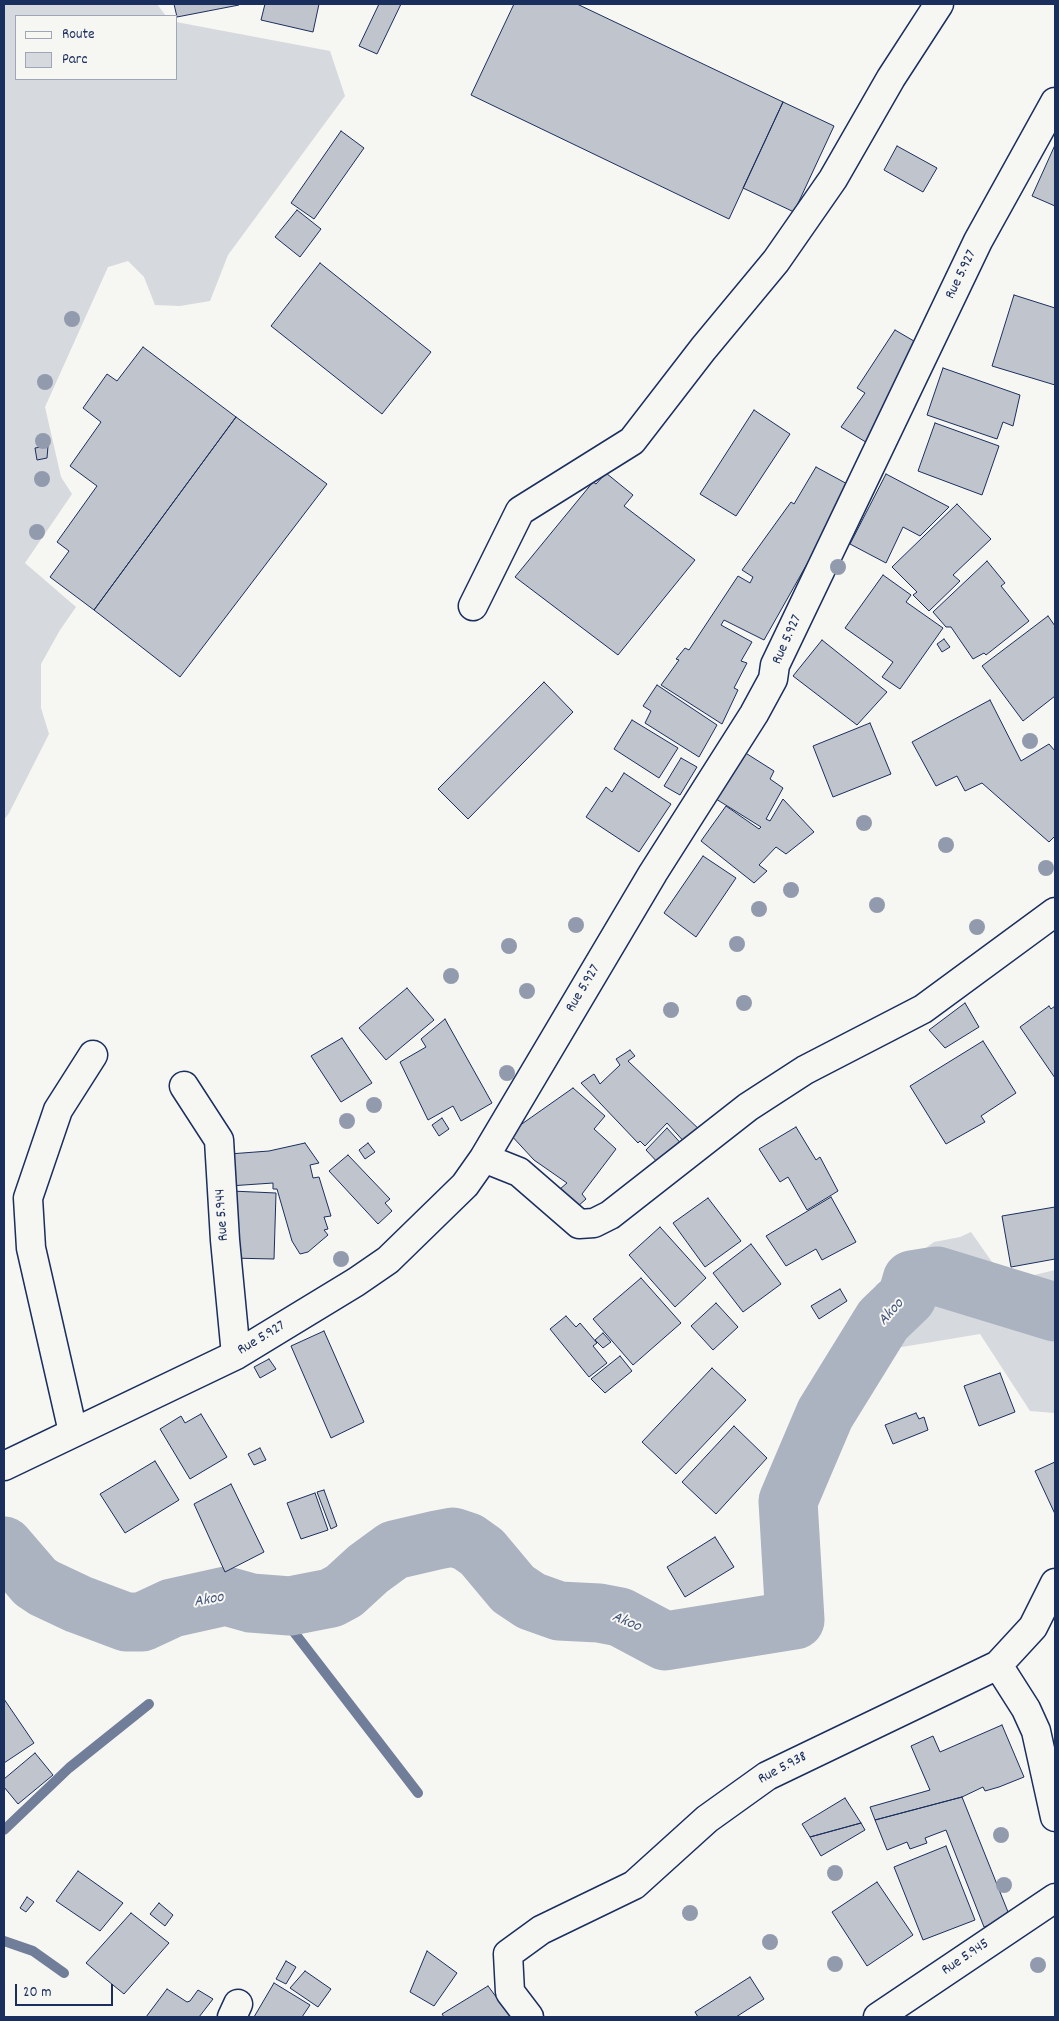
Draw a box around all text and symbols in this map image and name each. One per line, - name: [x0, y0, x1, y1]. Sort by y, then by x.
- legend: [15, 15, 178, 80]
- text: Route: [62, 24, 95, 46]
- text: Parc: [62, 49, 87, 71]
- street label: Rue 5.927: [942, 248, 982, 302]
- street label: Rue 5.927: [769, 612, 807, 668]
- street label: Rue 5.927: [563, 962, 605, 1016]
- street label: Rue 5.944: [212, 1188, 234, 1242]
- water label: Akoo: [875, 1296, 909, 1330]
- street label: Rue 5.927: [235, 1318, 289, 1360]
- water label: Akoo: [193, 1589, 225, 1613]
- water label: Akoo: [609, 1608, 643, 1638]
- street label: Rue 5.938: [755, 1749, 811, 1789]
- street label: Rue 5.945: [939, 1936, 993, 1980]
- scale bar: [18, 1974, 115, 2006]
- text: 20 m: [23, 1982, 51, 2004]

